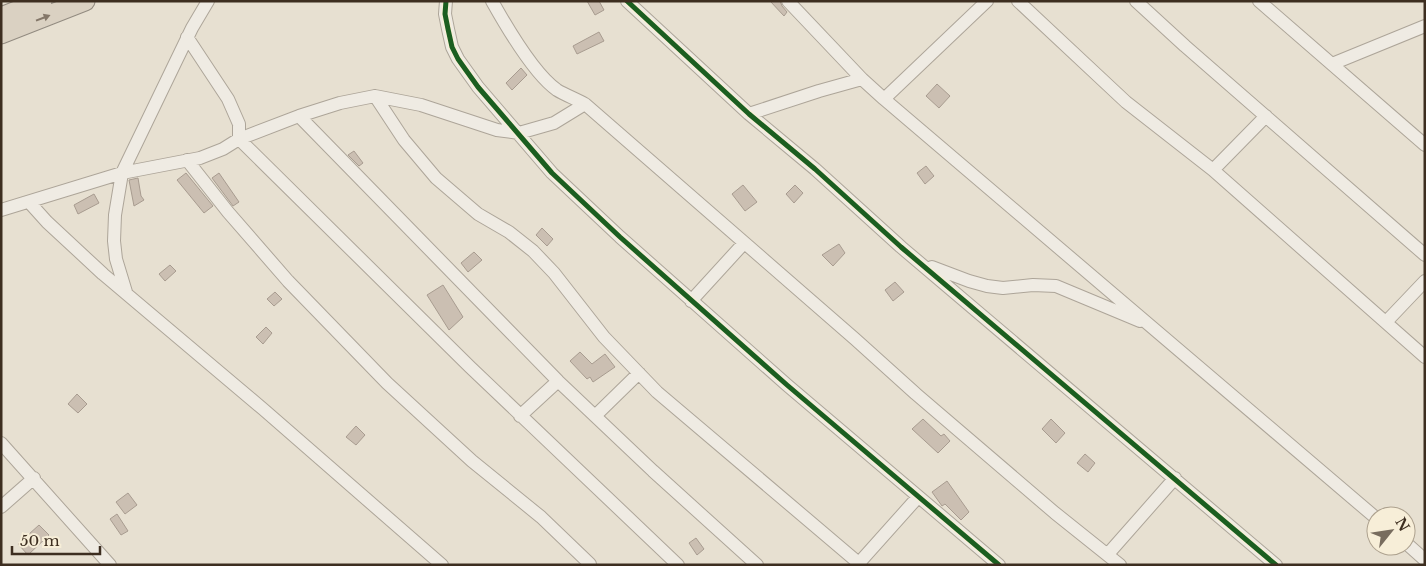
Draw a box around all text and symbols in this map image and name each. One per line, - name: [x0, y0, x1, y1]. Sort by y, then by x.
- one-way arrow: [36, 13, 51, 21]
- north arrow: [1366, 506, 1416, 556]
- text: N: [1391, 514, 1413, 535]
- scale bar: [12, 524, 100, 556]
- text: 50 m: [20, 531, 60, 550]

